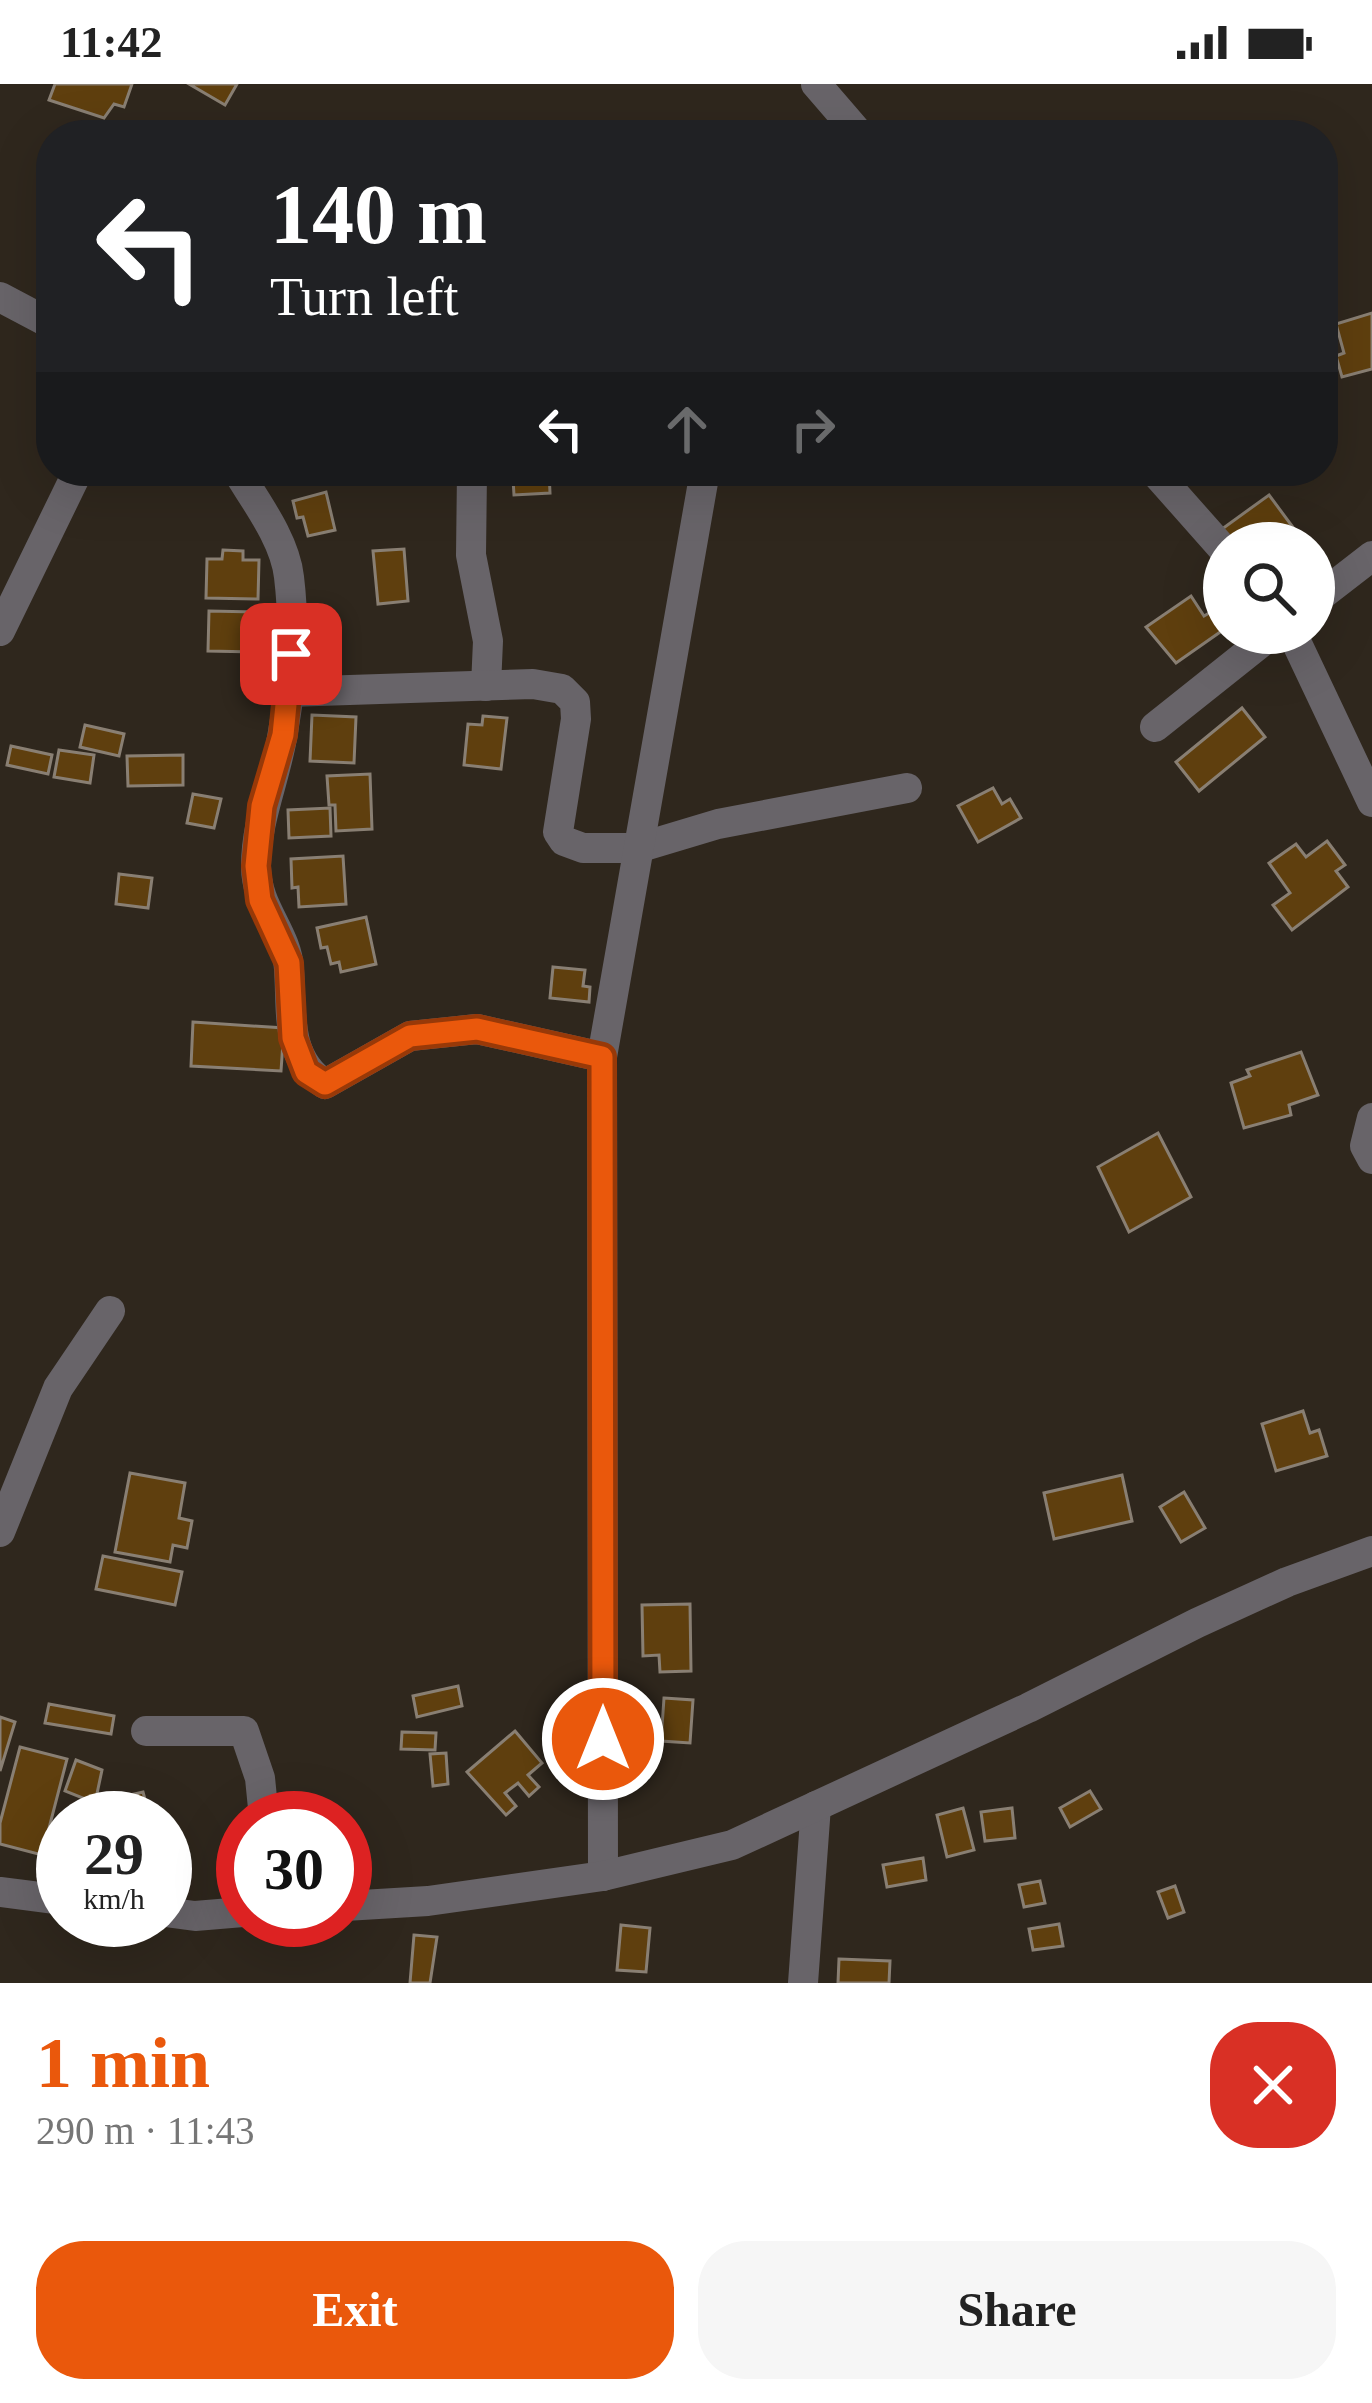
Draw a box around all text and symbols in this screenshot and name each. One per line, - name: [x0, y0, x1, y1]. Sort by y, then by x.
- text: 11:42: [60, 17, 163, 67]
- icon: left: [72, 168, 228, 324]
- text: 140 m: [270, 168, 487, 261]
- text: Turn left: [270, 267, 459, 327]
- icon: left: [528, 396, 594, 462]
- icon: ahead: [654, 396, 720, 462]
- icon: right: [780, 396, 846, 462]
- map controls: [1203, 522, 1335, 654]
- button: search: [1203, 522, 1335, 654]
- pin: [240, 603, 342, 705]
- icon: arrive: [258, 621, 324, 687]
- position arrow: [540, 1676, 666, 1802]
- speed limit sign: 30: [216, 1791, 372, 1947]
- text: 29: [84, 1821, 144, 1887]
- text: km/h: [83, 1882, 145, 1915]
- button: close: [1210, 2022, 1336, 2148]
- text: 1 min: [36, 2023, 210, 2103]
- text: 290 m · 11:43: [36, 2109, 254, 2152]
- button: Exit: [36, 2241, 674, 2379]
- button: Share: [698, 2241, 1336, 2379]

